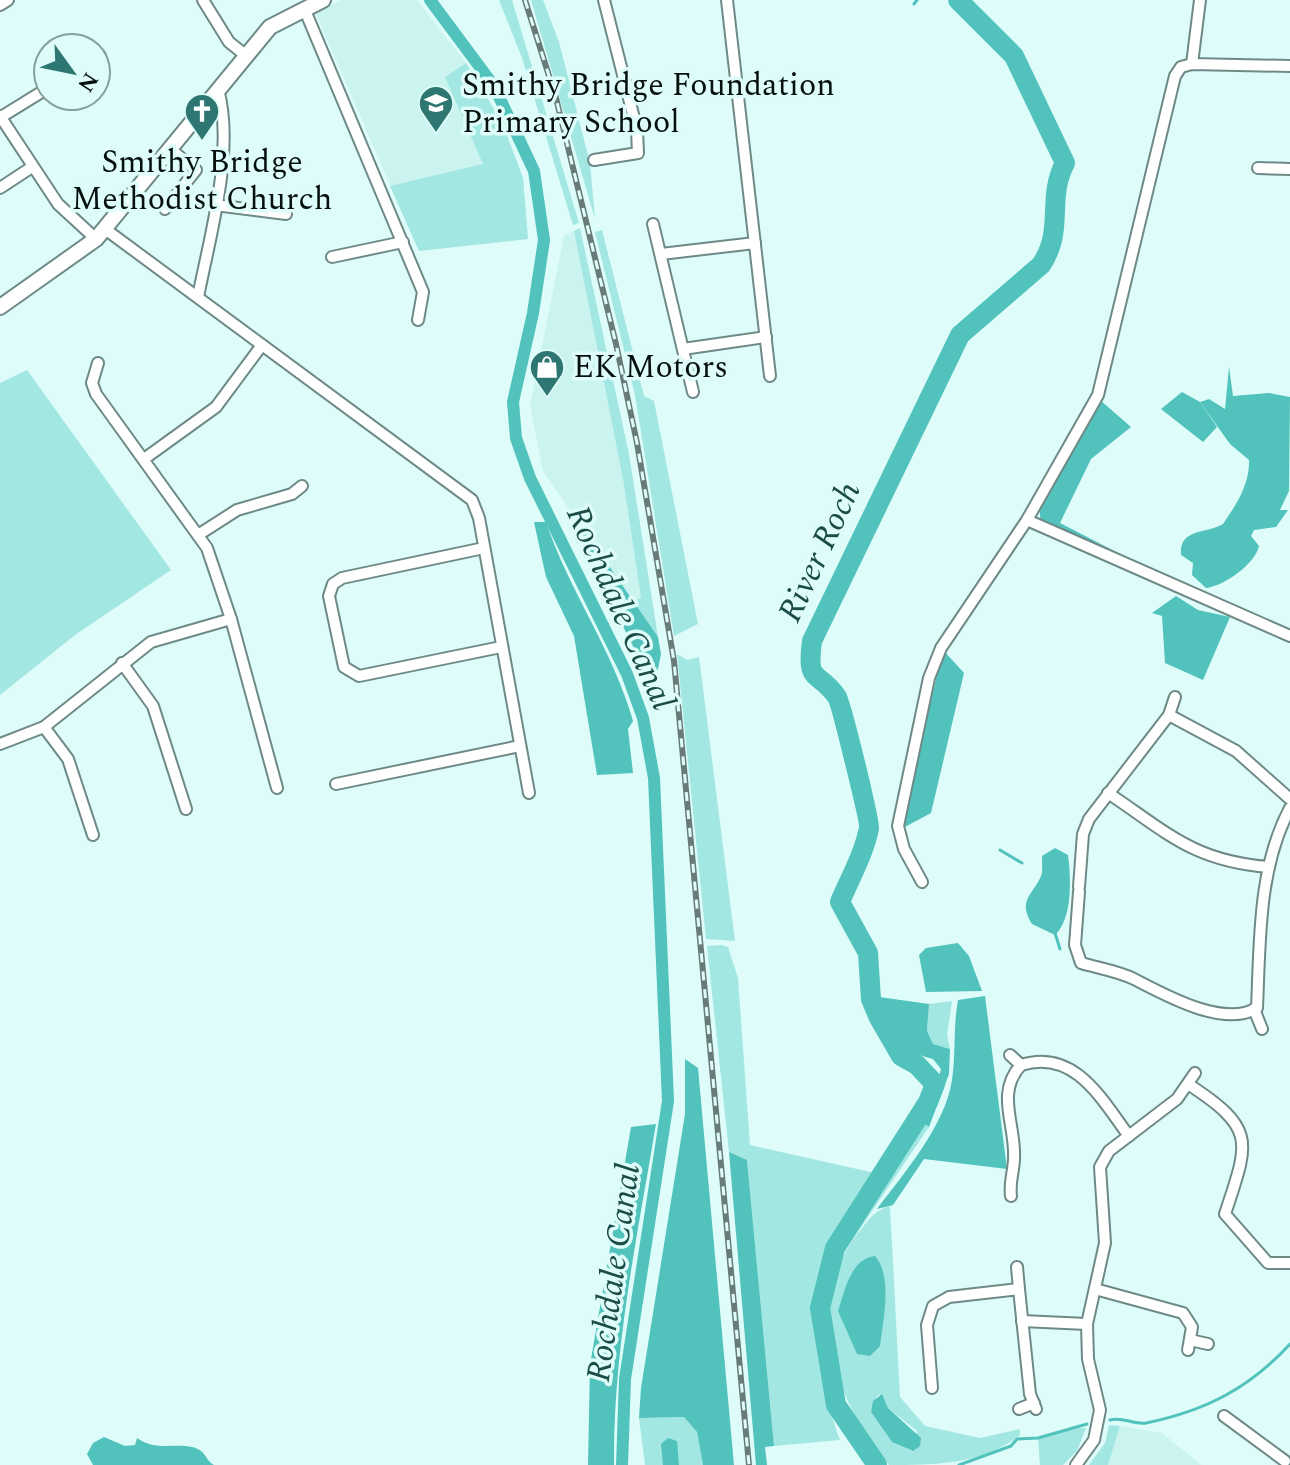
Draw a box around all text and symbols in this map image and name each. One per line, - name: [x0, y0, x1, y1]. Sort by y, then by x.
- north arrow: [32, 32, 112, 112]
- place label: Smithy Bridge Foundation Primary School: [462, 61, 835, 147]
- text: N: [69, 66, 106, 99]
- school or university icon: Smithy Bridge Foundation Primary School: [417, 84, 455, 134]
- church icon: Smithy Bridge Methodist Church: [183, 92, 221, 142]
- place label: Smithy Bridge Methodist Church: [72, 138, 332, 224]
- place label: EK Motors: [573, 343, 728, 392]
- shop icon: EK Motors: [528, 348, 566, 398]
- water label: River Roch: [765, 473, 875, 631]
- water label: Rochdale Canal: [552, 497, 689, 719]
- water label: Rochdale Canal: [573, 1160, 655, 1385]

